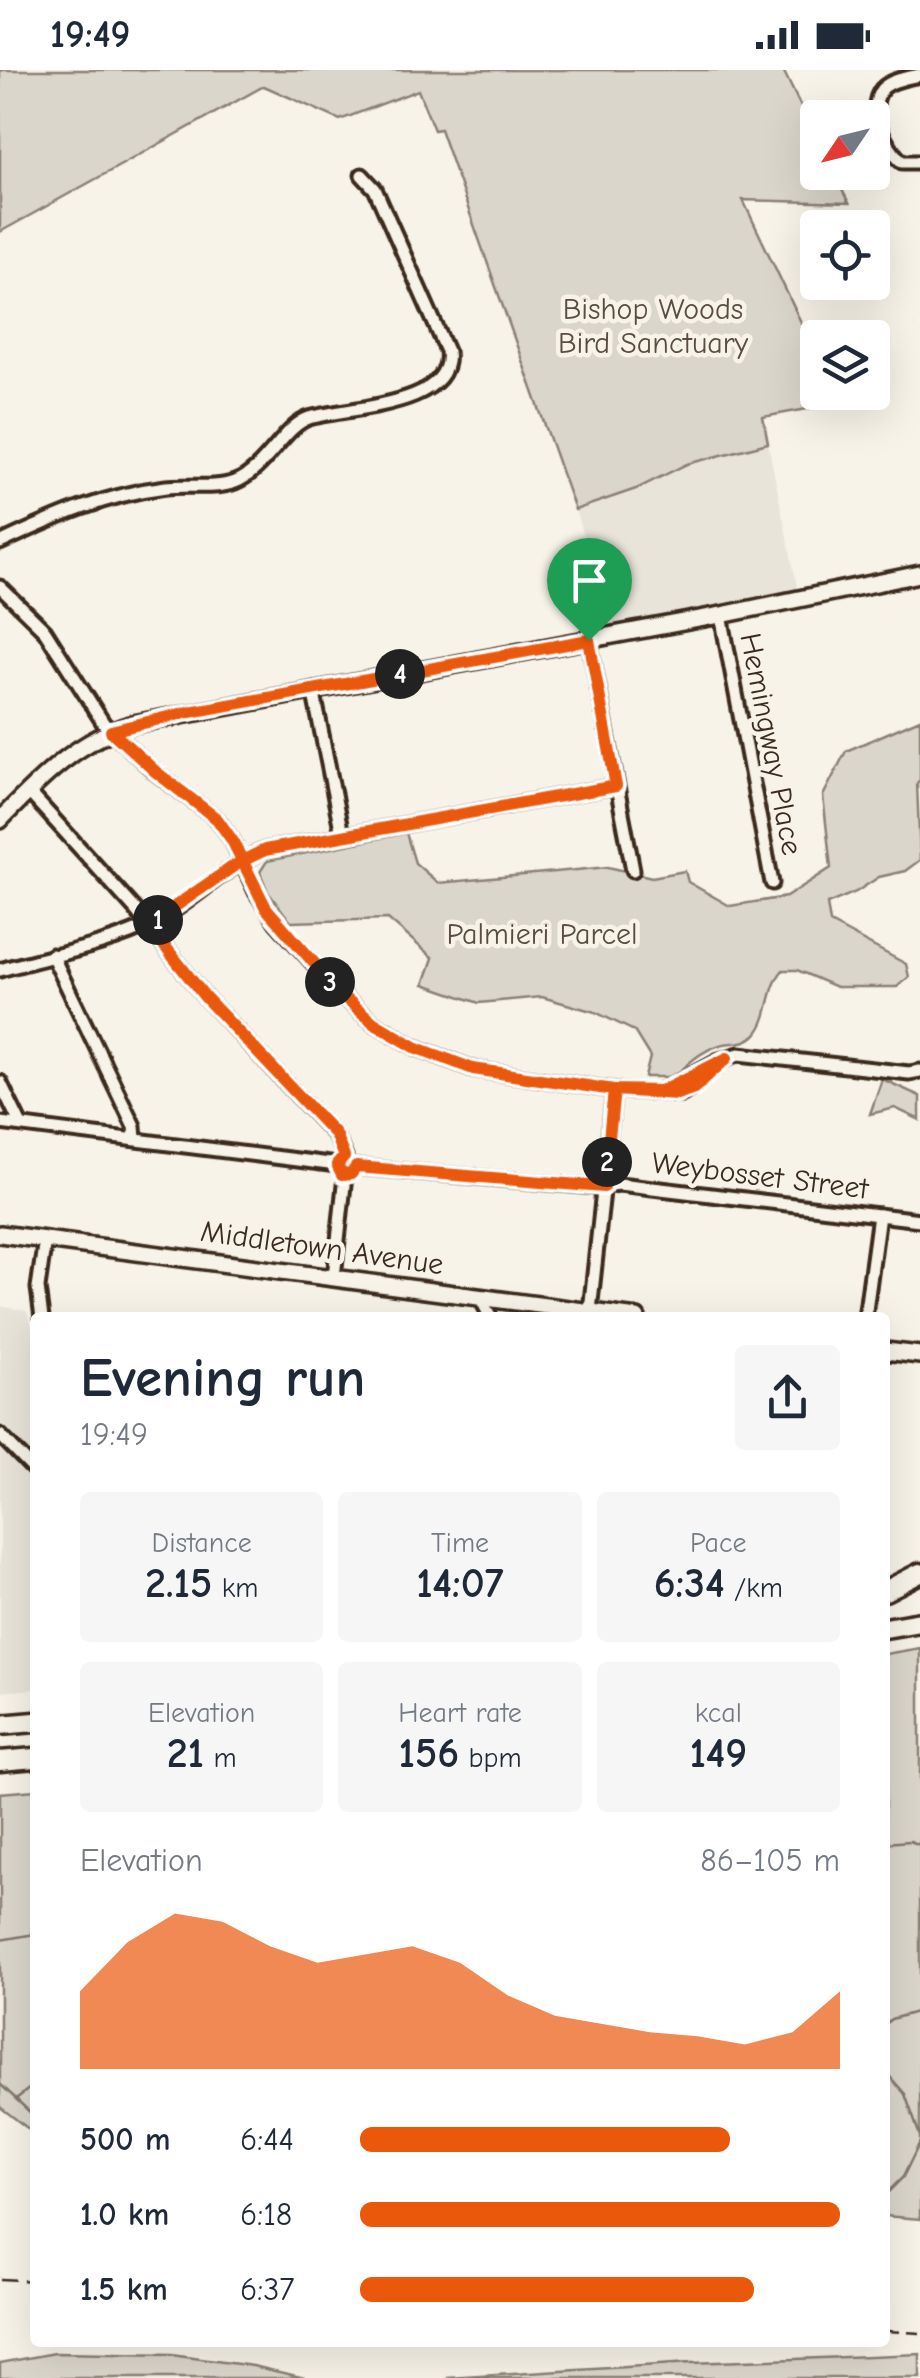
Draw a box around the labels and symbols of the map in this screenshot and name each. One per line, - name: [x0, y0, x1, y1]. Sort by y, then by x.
- north arrow: [800, 100, 890, 190]
- park label: Bishop Woods Bird Sanctuary: [558, 292, 749, 361]
- pin: [547, 538, 632, 641]
- street label: Hemingway Place: [732, 630, 810, 858]
- pin: 4: [375, 649, 425, 699]
- pin: 1: [133, 895, 183, 945]
- park label: Palmieri Parcel: [446, 917, 638, 952]
- pin: 3: [305, 957, 355, 1007]
- pin: 2: [582, 1137, 632, 1187]
- street label: Weybosset Street: [650, 1145, 872, 1207]
- street label: Middletown Avenue: [198, 1214, 446, 1282]

